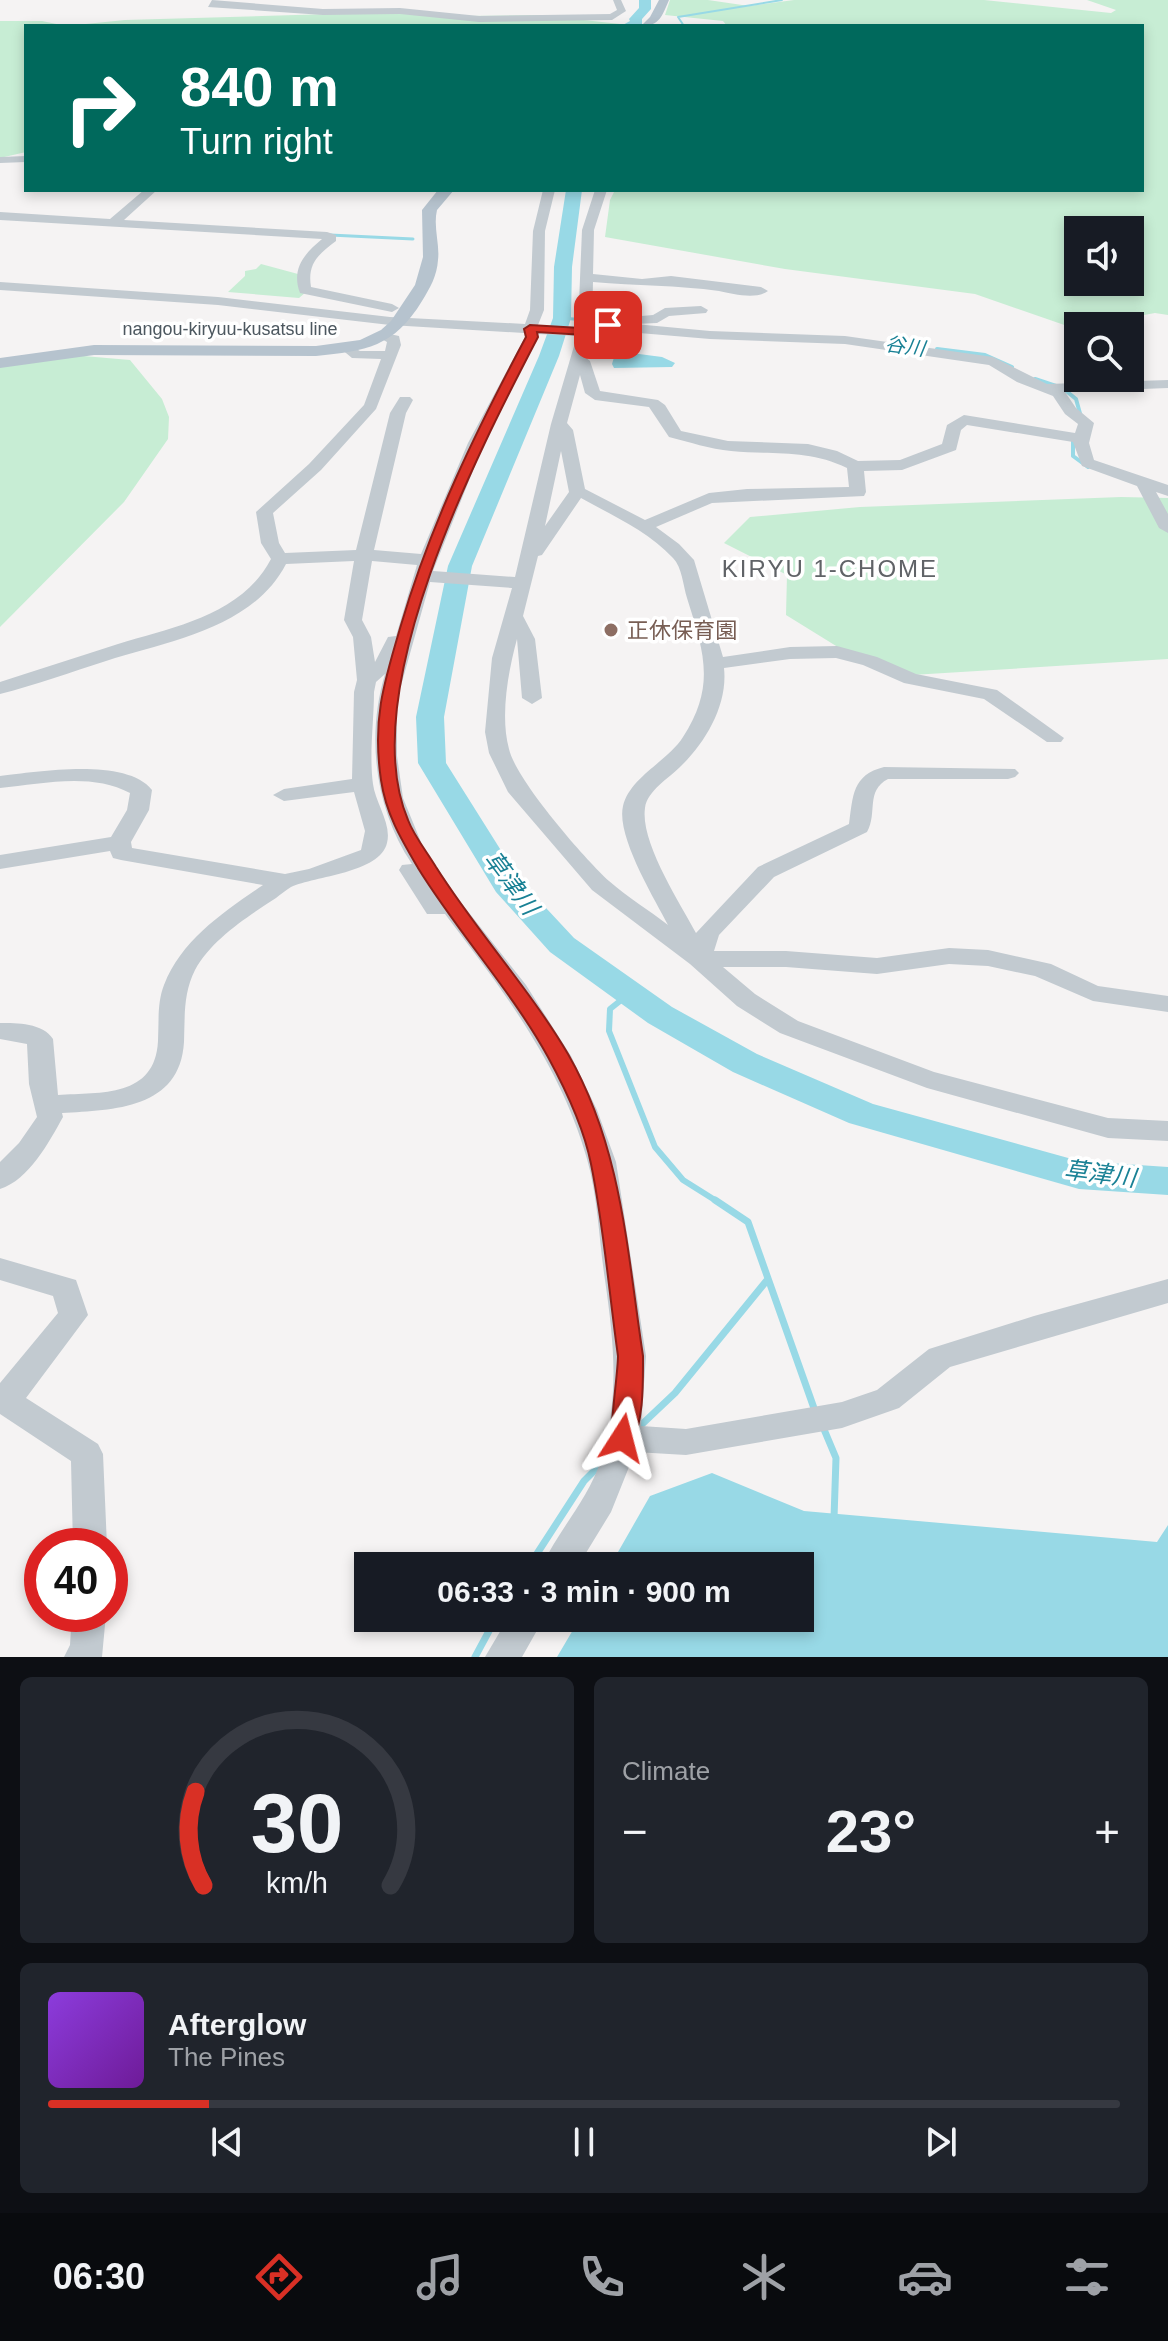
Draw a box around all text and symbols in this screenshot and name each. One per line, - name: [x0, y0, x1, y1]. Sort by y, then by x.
- text: 840 m: [180, 55, 339, 118]
- icon: right: [48, 56, 152, 160]
- text: Turn right: [180, 121, 333, 162]
- map controls: [1064, 216, 1144, 392]
- button: sound: [1064, 216, 1144, 296]
- pin: [574, 291, 642, 359]
- icon: arrive: [586, 303, 630, 347]
- button: search: [1064, 312, 1144, 392]
- street label: nangou-kiryuu-kusatsu line: [122, 319, 338, 339]
- water label: 谷川: [884, 332, 928, 360]
- district label: KIRYU 1-CHOME: [722, 555, 938, 582]
- place label: 正休保育園: [627, 618, 737, 643]
- marker: 正休保育園: [602, 621, 620, 639]
- water label: 草津川: [479, 846, 546, 922]
- water label: 草津川: [1063, 1156, 1140, 1192]
- position arrow: [580, 1396, 664, 1480]
- speed limit sign: 40: [24, 1528, 128, 1632]
- text: 06:33 · 3 min · 900 m: [437, 1575, 731, 1608]
- text: Climate: [622, 1756, 710, 1786]
- text: 30: [251, 1777, 343, 1870]
- text: 23°: [826, 1798, 916, 1865]
- text: −: [622, 1807, 648, 1856]
- text: +: [1094, 1807, 1120, 1856]
- text: km/h: [266, 1867, 328, 1899]
- text: Afterglow: [168, 2008, 306, 2041]
- text: The Pines: [168, 2042, 285, 2072]
- icon: previous: [205, 2120, 249, 2164]
- icon: pause: [562, 2120, 606, 2164]
- icon: next: [919, 2120, 963, 2164]
- icon: directions: [251, 2249, 307, 2305]
- icon: music: [412, 2249, 468, 2305]
- icon: phone: [574, 2249, 630, 2305]
- icon: climate: [736, 2249, 792, 2305]
- icon: car: [897, 2249, 953, 2305]
- icon: filters: [1059, 2249, 1115, 2305]
- text: 06:30: [53, 2256, 145, 2297]

